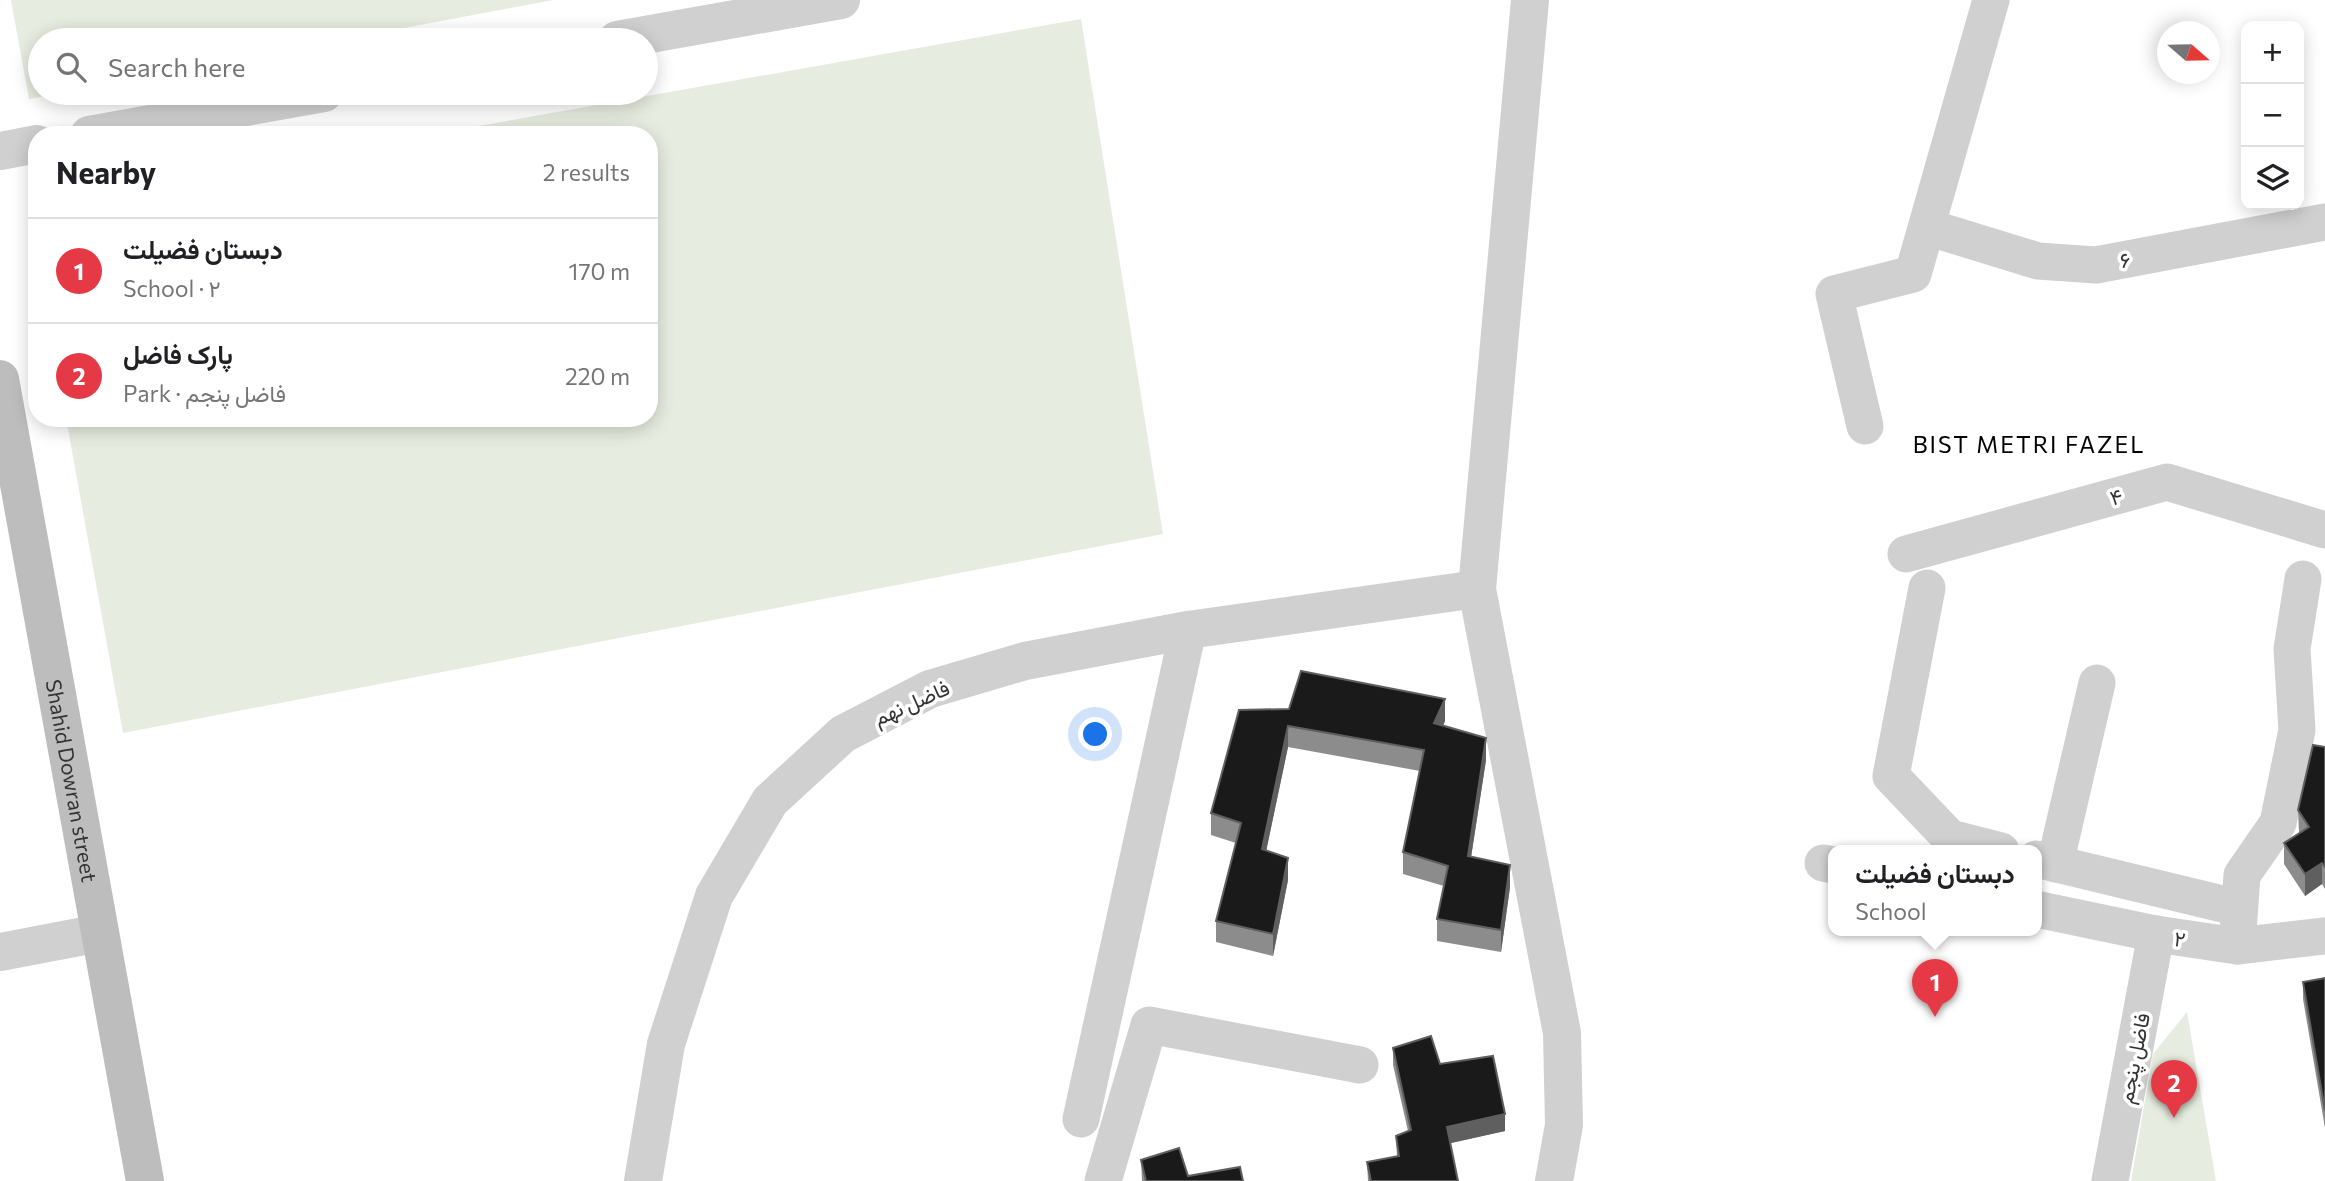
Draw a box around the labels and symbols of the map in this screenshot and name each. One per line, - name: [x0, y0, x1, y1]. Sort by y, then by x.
- north arrow: [2157, 21, 2220, 84]
- street label: ۶: [2118, 246, 2132, 272]
- district label: BIST METRI FAZEL: [1913, 430, 2145, 458]
- street label: ۴: [2107, 482, 2125, 510]
- street label: فاضل نهم: [869, 674, 954, 733]
- street label: Shahid Dowran street: [42, 677, 103, 884]
- your location: [1078, 717, 1112, 751]
- street label: ۲: [2173, 925, 2187, 951]
- pin: 1: [1912, 959, 1958, 1017]
- street label: فاضل پنجم: [2112, 1010, 2157, 1106]
- pin: 2: [2151, 1060, 2197, 1118]

